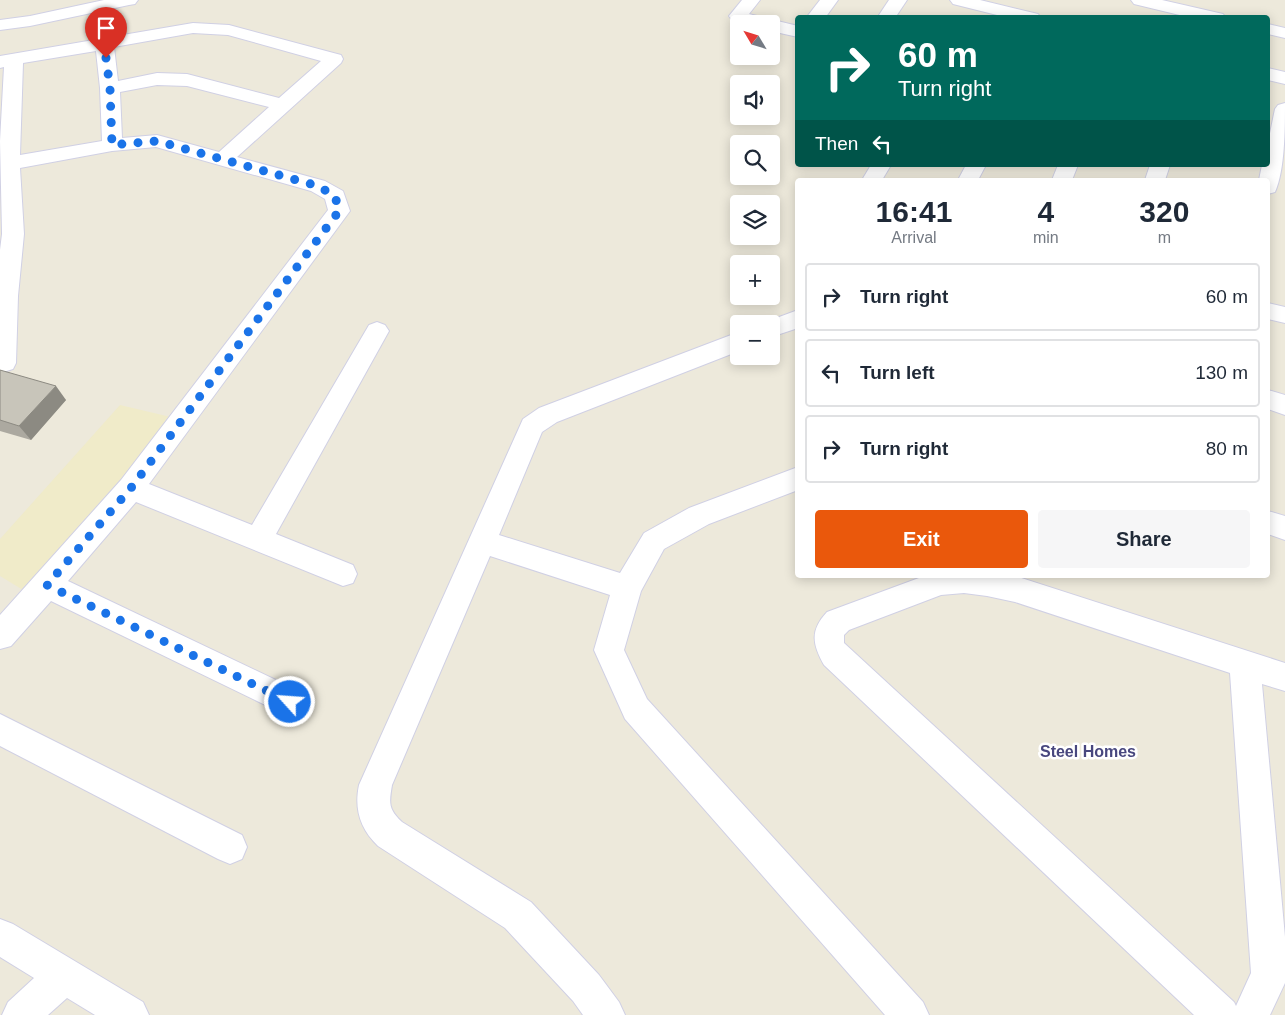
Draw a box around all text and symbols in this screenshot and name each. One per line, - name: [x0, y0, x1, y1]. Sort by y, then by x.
- pin: [85, 7, 127, 58]
- icon: arrive: [92, 14, 120, 42]
- north arrow: [730, 15, 780, 65]
- map controls: [730, 15, 780, 365]
- icon: right: [815, 35, 880, 100]
- text: 60 m: [898, 35, 978, 74]
- button: sound: [730, 75, 780, 125]
- text: Turn right: [898, 76, 991, 101]
- icon: left: [868, 130, 896, 158]
- text: Then: [815, 133, 858, 154]
- button: search: [730, 135, 780, 185]
- button: layers: [730, 195, 780, 245]
- text: 16:41: [876, 195, 952, 228]
- text: 4: [1037, 195, 1054, 228]
- text: 320: [1139, 195, 1189, 228]
- text: Arrival: [891, 229, 937, 246]
- text: min: [1033, 229, 1059, 246]
- text: m: [1158, 229, 1171, 246]
- button: +: [730, 255, 780, 305]
- icon: right: [817, 283, 845, 311]
- text: Turn right: [860, 286, 948, 307]
- text: 60 m: [1206, 286, 1248, 307]
- button: −: [730, 315, 780, 365]
- icon: left: [817, 359, 845, 387]
- text: Turn left: [860, 362, 935, 383]
- text: 130 m: [1195, 362, 1248, 383]
- icon: right: [817, 435, 845, 463]
- text: Turn right: [860, 438, 948, 459]
- text: 80 m: [1206, 438, 1248, 459]
- button: Exit: [815, 510, 1028, 568]
- button: Share: [1038, 510, 1250, 568]
- position arrow: [263, 675, 315, 727]
- district label: Steel Homes: [1040, 743, 1136, 760]

